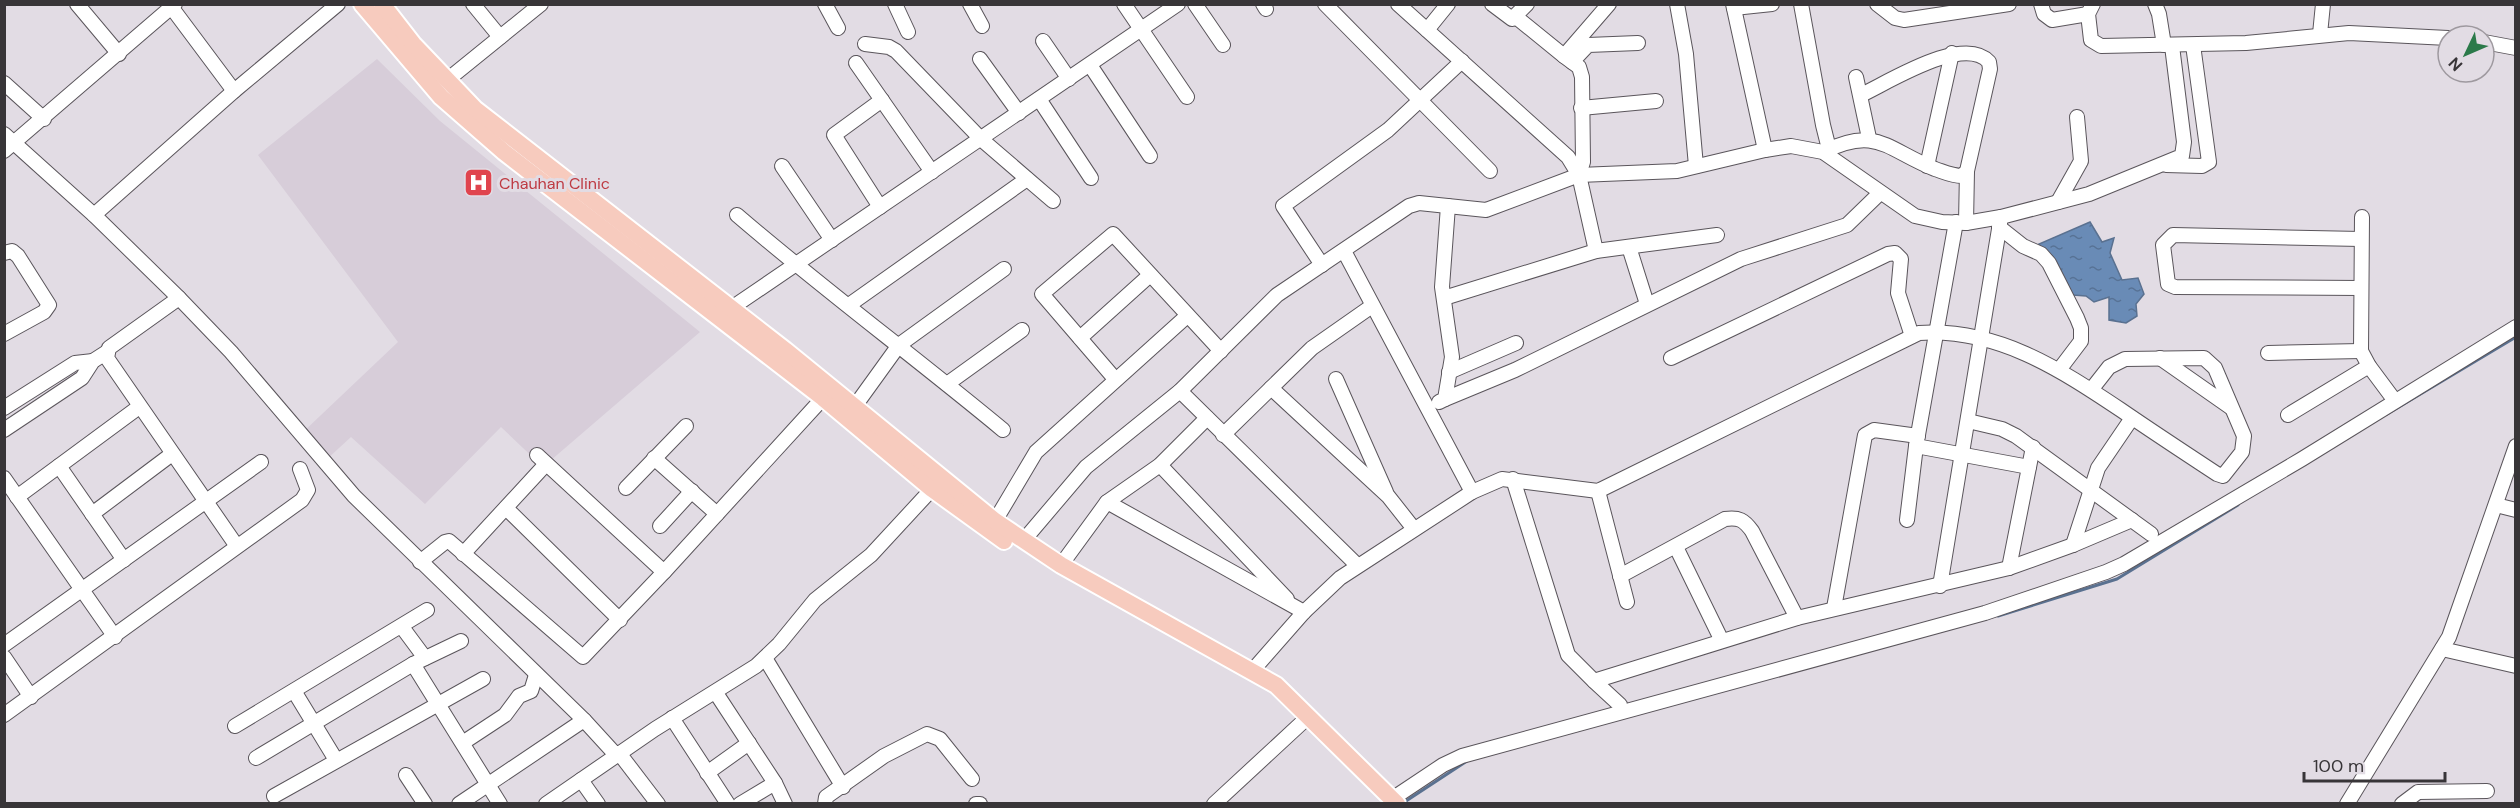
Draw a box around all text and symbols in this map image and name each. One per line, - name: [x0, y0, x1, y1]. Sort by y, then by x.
- north arrow: [2436, 24, 2496, 84]
- text: N: [2444, 53, 2467, 76]
- hospital icon: Chauhan Clinic: [462, 167, 494, 199]
- place label: Chauhan Clinic: [499, 173, 610, 194]
- scale bar: [2304, 745, 2445, 783]
- text: 100 m: [2313, 754, 2364, 778]

